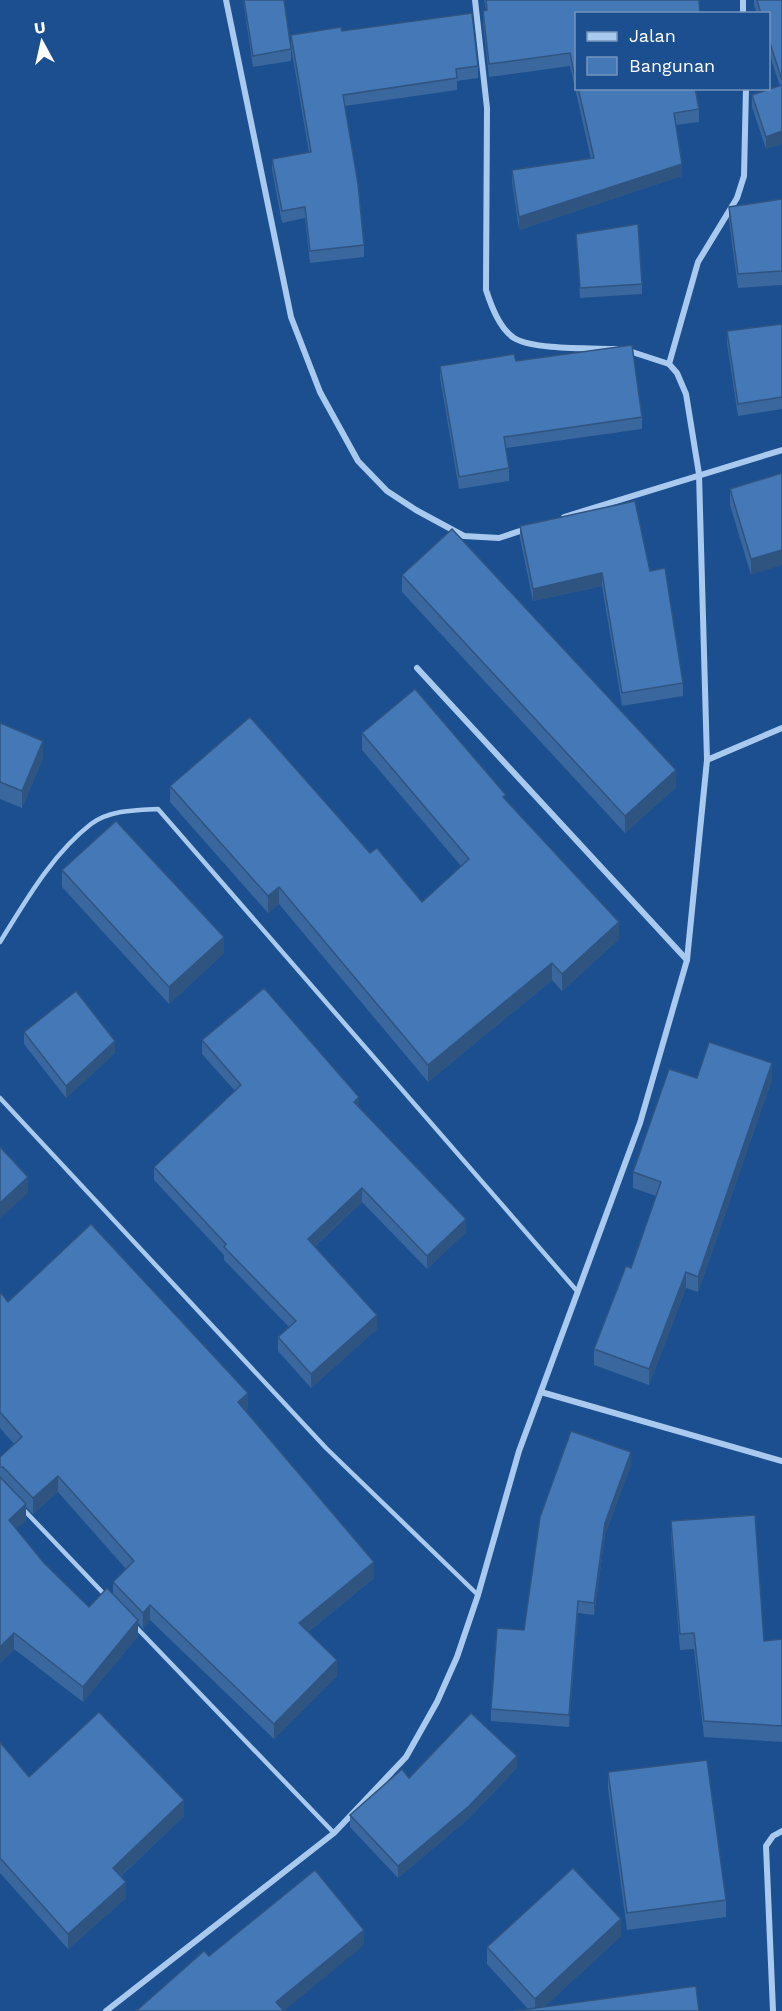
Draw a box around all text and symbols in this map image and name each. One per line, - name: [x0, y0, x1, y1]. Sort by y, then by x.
- north arrow: [12, 12, 72, 72]
- legend: [575, 12, 770, 90]
- text: U: [33, 17, 47, 38]
- text: Jalan: [629, 25, 676, 46]
- text: Bangunan: [629, 55, 715, 76]

